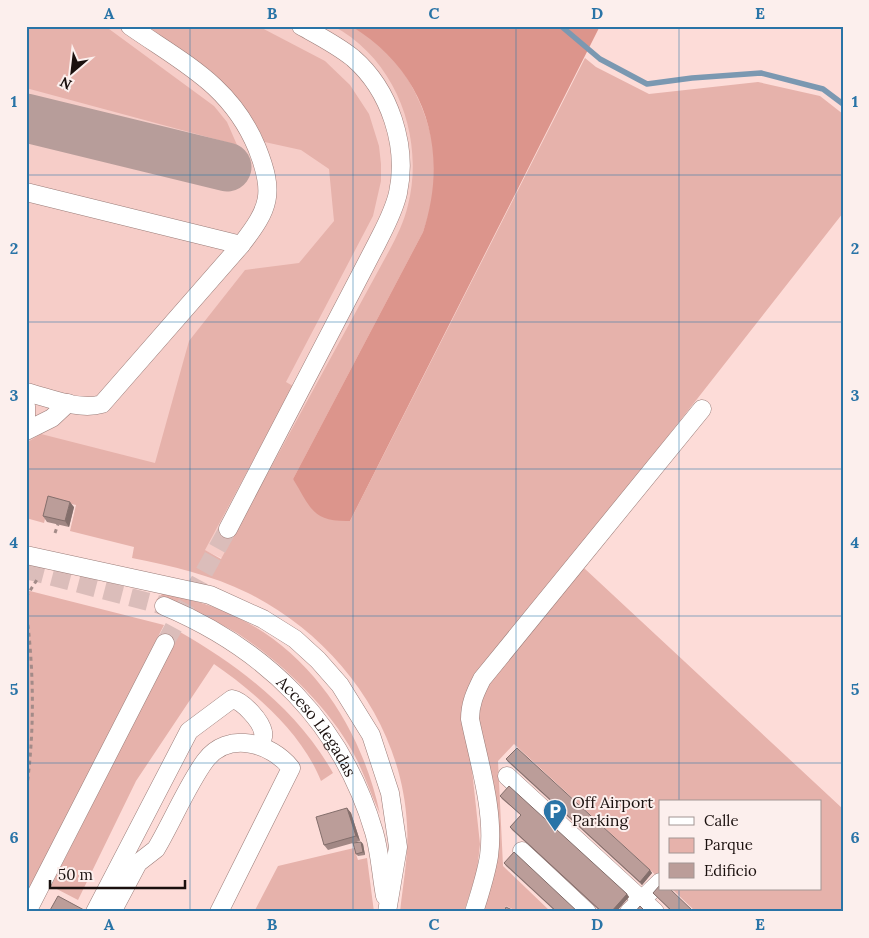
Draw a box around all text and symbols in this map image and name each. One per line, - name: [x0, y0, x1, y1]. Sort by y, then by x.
- text: A: [104, 3, 115, 23]
- text: B: [267, 3, 278, 23]
- text: C: [428, 3, 440, 23]
- text: D: [591, 3, 603, 23]
- text: E: [755, 3, 765, 23]
- north arrow: [48, 48, 98, 98]
- text: N: [57, 73, 75, 94]
- text: 1: [11, 91, 17, 111]
- text: 1: [852, 91, 858, 111]
- text: 2: [10, 238, 18, 258]
- text: 2: [851, 238, 859, 258]
- text: 3: [10, 385, 19, 405]
- text: 3: [851, 385, 860, 405]
- text: 4: [10, 532, 19, 552]
- text: 4: [851, 532, 860, 552]
- street label: Acceso Llegadas: [272, 671, 361, 780]
- text: 5: [10, 679, 19, 699]
- text: 5: [851, 679, 860, 699]
- place label: Off Airport Parking: [572, 792, 654, 830]
- parking icon: Off Airport Parking: [542, 798, 568, 832]
- legend: [659, 800, 822, 890]
- text: Calle: [704, 811, 739, 830]
- text: 6: [9, 827, 19, 847]
- text: 6: [850, 827, 860, 847]
- text: Parque: [704, 835, 753, 854]
- scale bar: [50, 858, 185, 890]
- text: Edificio: [704, 861, 757, 880]
- text: 50 m: [58, 865, 93, 884]
- text: A: [104, 914, 115, 934]
- text: B: [267, 914, 278, 934]
- text: C: [428, 914, 440, 934]
- text: D: [591, 914, 603, 934]
- text: E: [755, 914, 765, 934]

